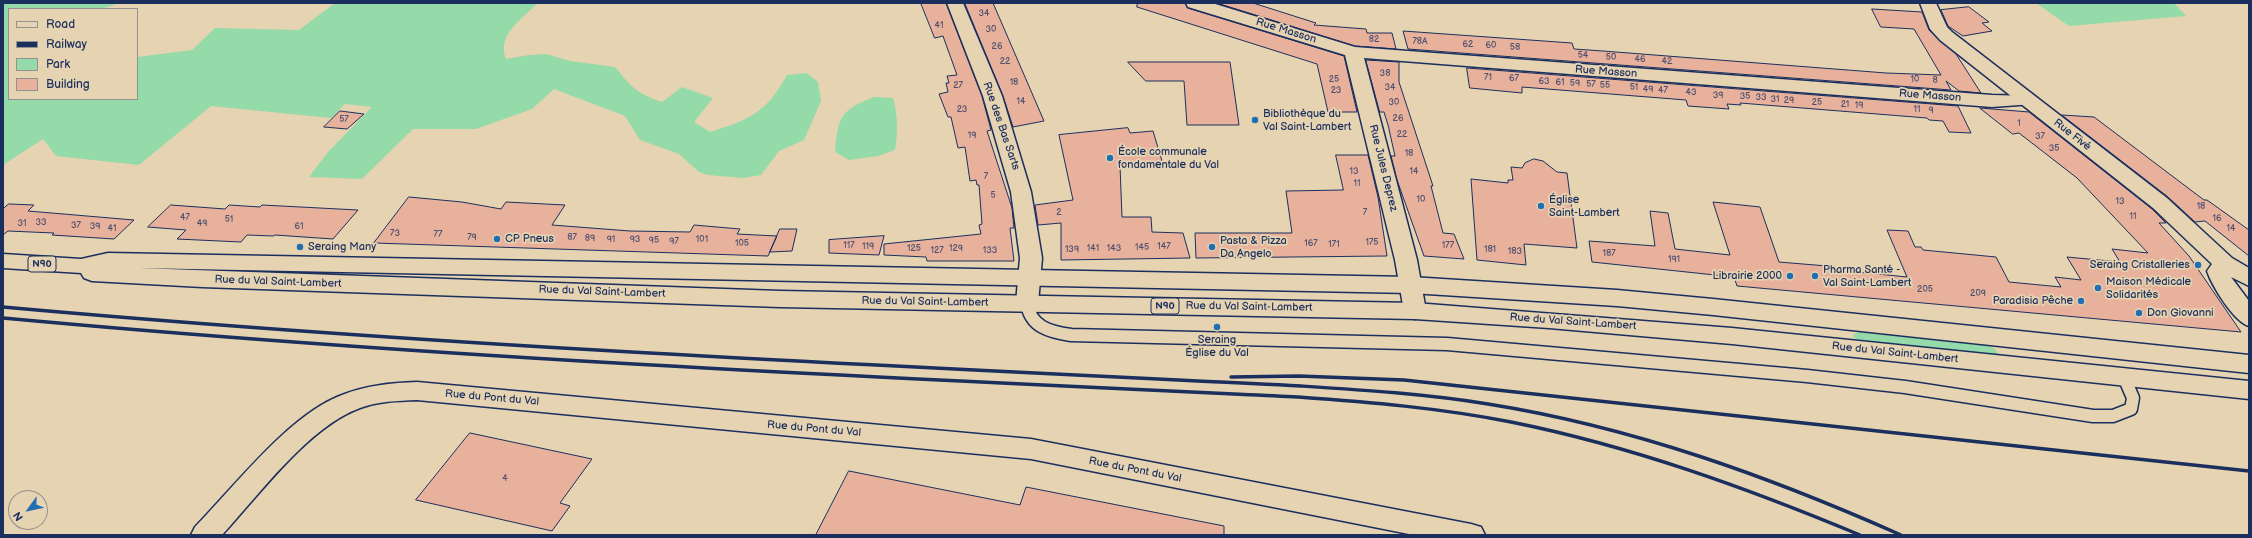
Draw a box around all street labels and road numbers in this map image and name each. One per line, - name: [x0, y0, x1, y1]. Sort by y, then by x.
- street label: Rue Masson: [1254, 16, 1318, 46]
- street label: Rue Masson: [1574, 63, 1638, 81]
- street label: Rue des Bas Sarts: [980, 80, 1022, 172]
- street label: Rue Masson: [1898, 87, 1962, 105]
- street label: Rue Fivé: [2051, 116, 2093, 154]
- street label: Rue Jules Deprez: [1366, 123, 1400, 213]
- road number: N90: [28, 256, 56, 272]
- street label: Rue du Val Saint-Lambert: [214, 273, 342, 291]
- street label: Rue du Val Saint-Lambert: [538, 283, 666, 301]
- street label: Rue du Val Saint-Lambert: [861, 294, 989, 310]
- road number: N90: [1151, 298, 1179, 314]
- street label: Rue du Val Saint-Lambert: [1185, 299, 1313, 315]
- street label: Rue du Val Saint-Lambert: [1509, 311, 1637, 333]
- street label: Rue du Val Saint-Lambert: [1831, 340, 1959, 366]
- street label: Rue du Pont du Val: [445, 387, 539, 409]
- street label: Rue du Pont du Val: [767, 418, 861, 440]
- street label: Rue du Pont du Val: [1088, 455, 1182, 485]

